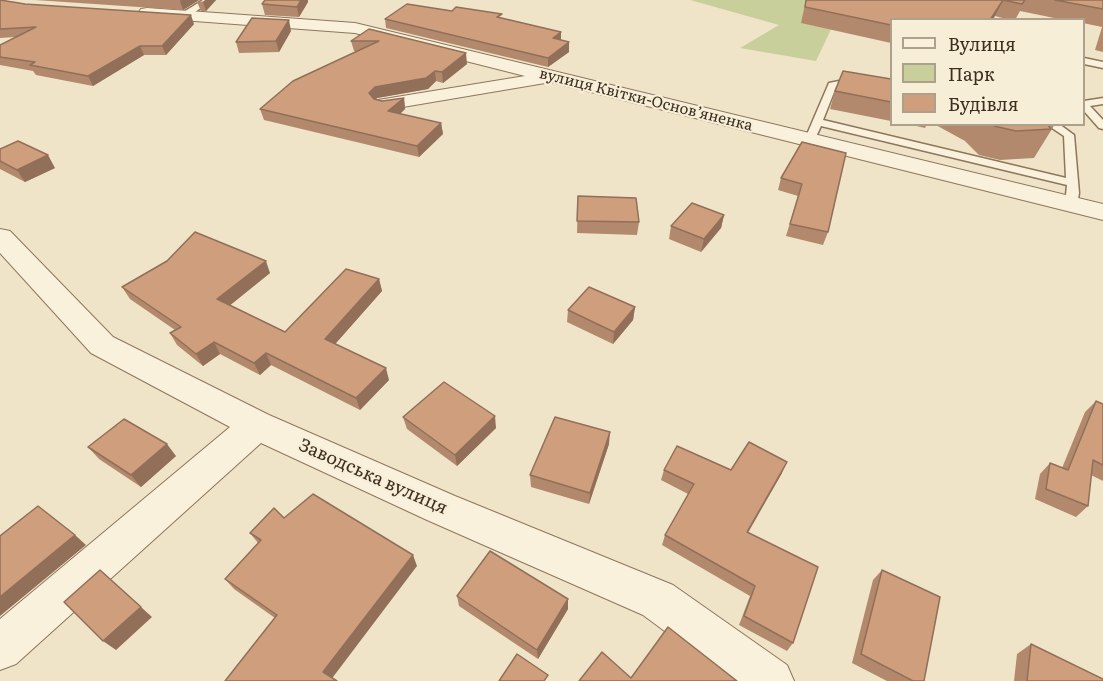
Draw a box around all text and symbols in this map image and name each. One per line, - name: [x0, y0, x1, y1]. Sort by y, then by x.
- legend: [890, 18, 1085, 126]
- text: Вулиця: [948, 30, 1016, 57]
- text: Парк: [948, 60, 995, 87]
- street label: вулиця Квітки-Основʼяненка: [537, 65, 755, 135]
- text: Будівля: [948, 90, 1019, 117]
- street label: Заводська вулиця: [295, 434, 451, 520]

